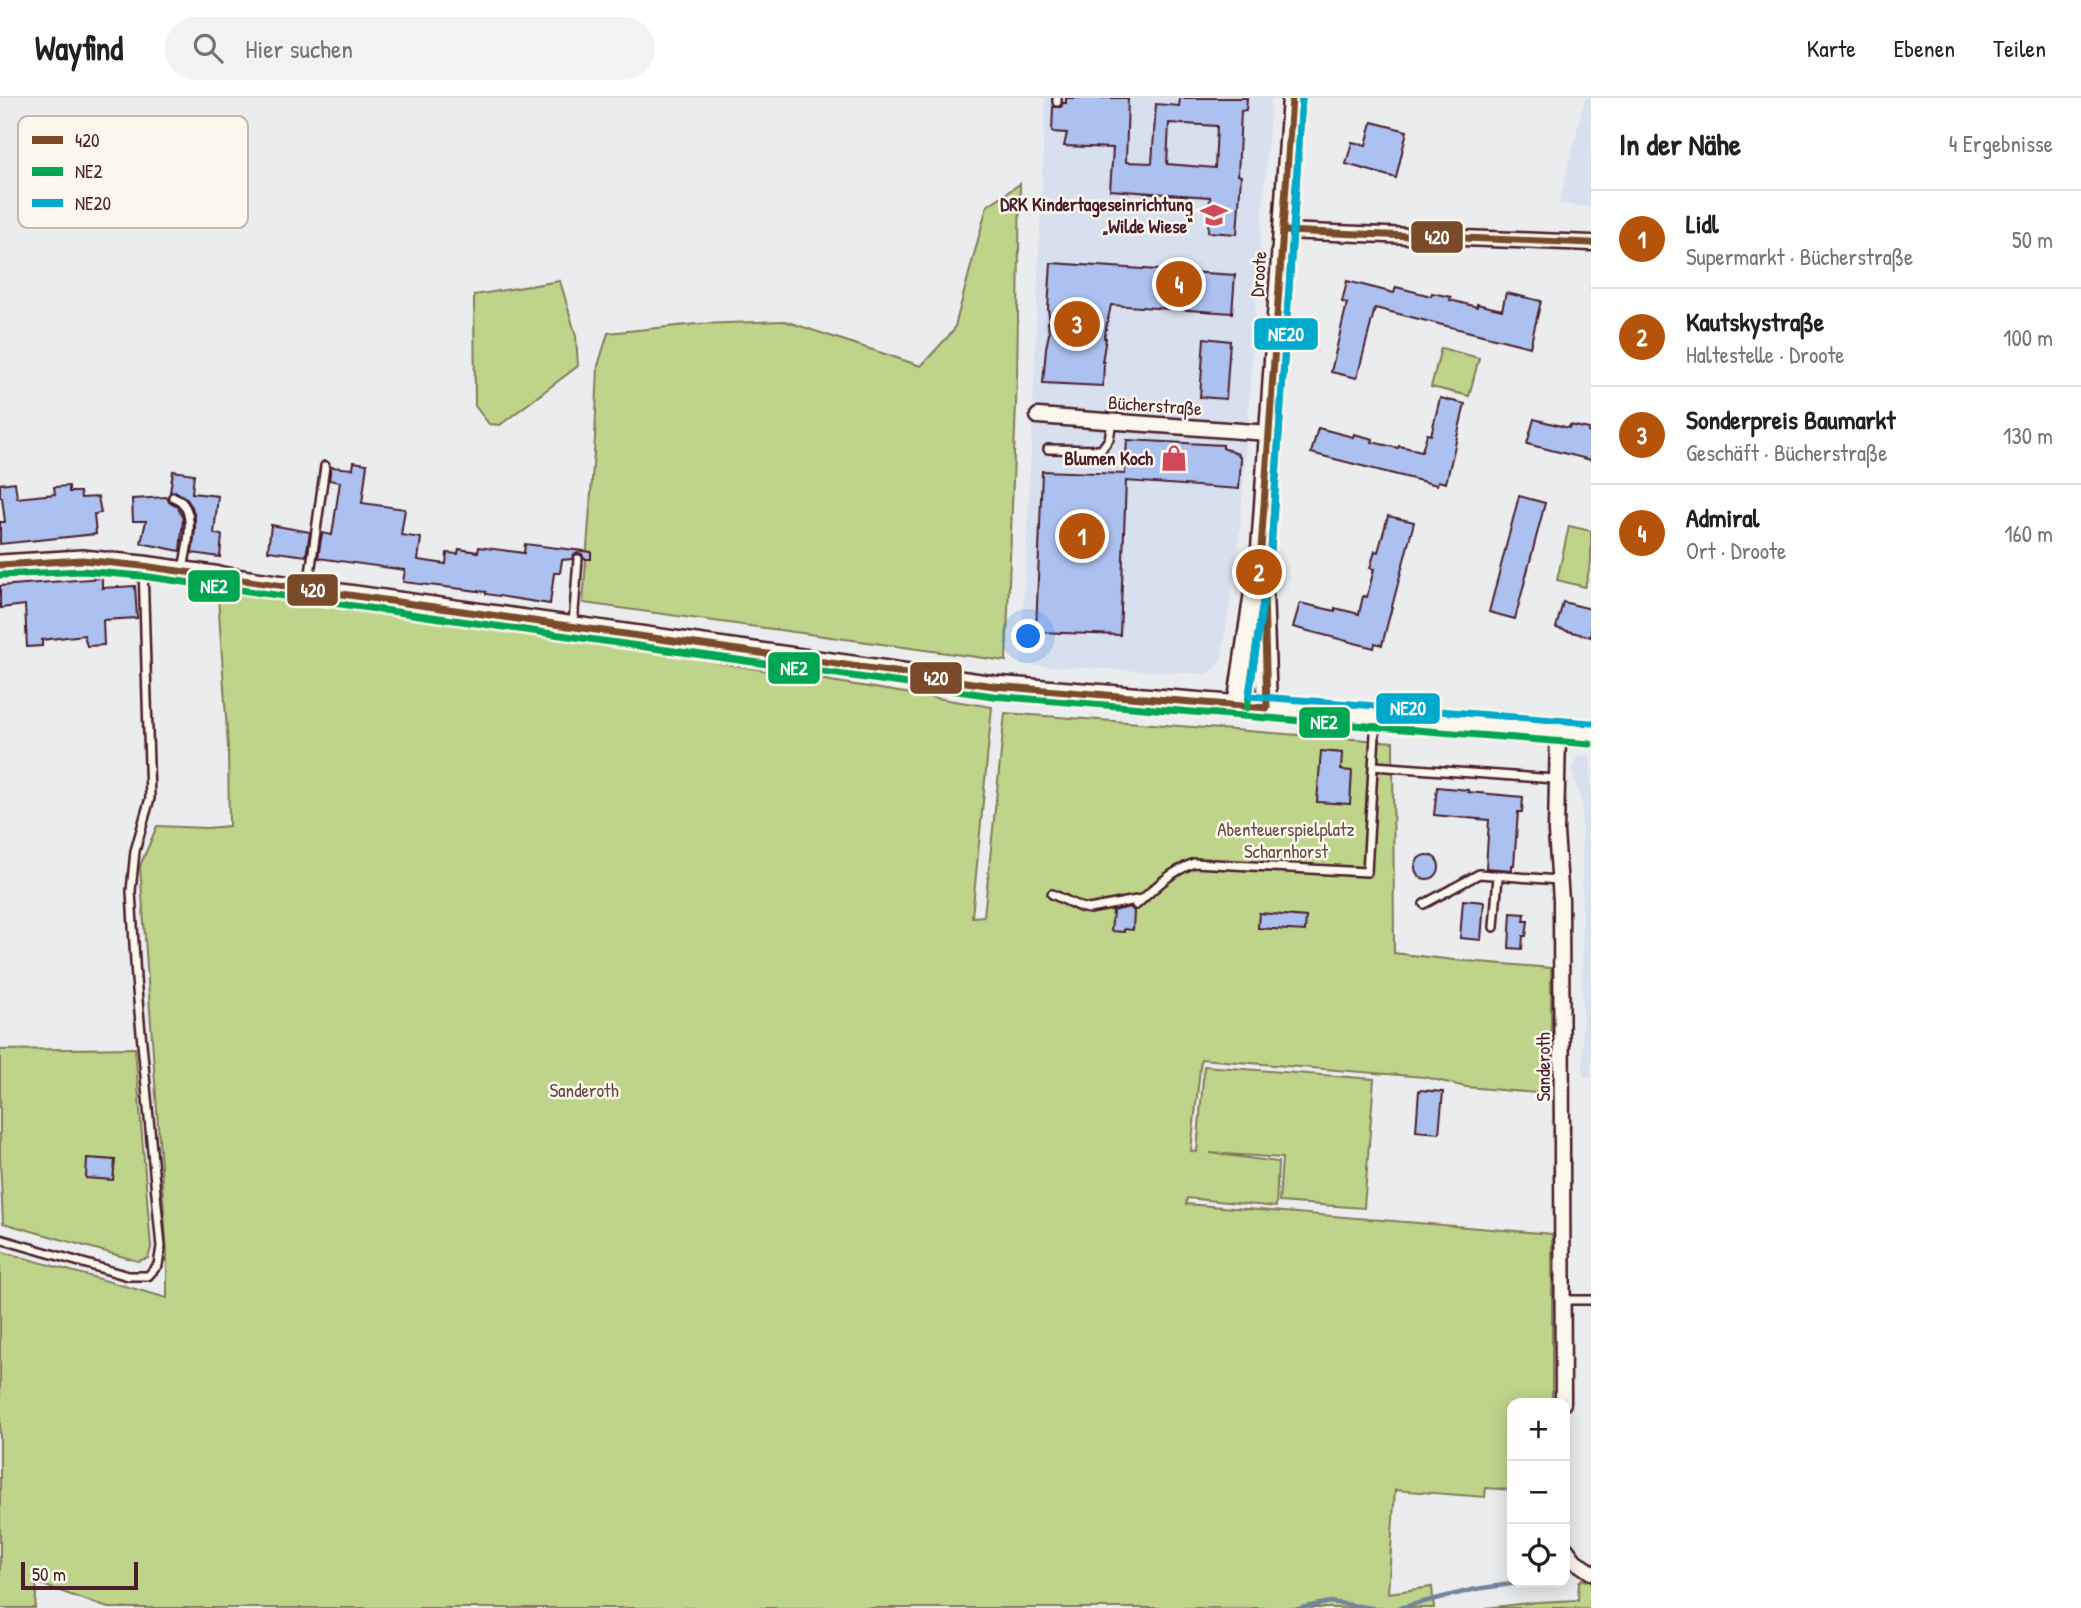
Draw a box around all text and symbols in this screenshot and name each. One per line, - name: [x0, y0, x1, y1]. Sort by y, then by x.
- search box: [165, 17, 655, 80]
- text: Wayfind: [35, 26, 123, 70]
- icon: search: [189, 29, 227, 67]
- text: Hier suchen: [245, 31, 353, 66]
- text: Karte: [1807, 32, 1856, 64]
- text: Ebenen: [1894, 32, 1955, 64]
- text: Teilen: [1993, 32, 2046, 64]
- legend: [18, 116, 248, 228]
- text: In der Nähe: [1619, 124, 1741, 164]
- text: 420: [75, 127, 100, 153]
- text: 4 Ergebnisse: [1949, 128, 2053, 159]
- text: NE2: [75, 158, 103, 184]
- text: NE20: [75, 190, 111, 216]
- place label: DRK Kindertageseinrichtung „Wilde Wiese“: [1000, 191, 1194, 239]
- school or university icon: DRK Kindertageseinrichtung „Wilde Wiese“: [1199, 200, 1229, 230]
- text: Lidl: [1686, 206, 1719, 241]
- line badge: 420: [1410, 220, 1464, 254]
- text: 420: [1425, 224, 1450, 250]
- text: 1: [1638, 224, 1646, 255]
- text: 50 m: [2012, 224, 2053, 255]
- text: Supermarkt · Bücherstraße: [1686, 241, 1913, 272]
- street label: Droote: [1243, 250, 1273, 298]
- pin: 4: [1156, 258, 1202, 310]
- pin: 3: [1054, 298, 1100, 350]
- text: Kautskystraße: [1686, 304, 1824, 339]
- line badge: NE20: [1253, 317, 1319, 351]
- text: NE20: [1268, 321, 1304, 347]
- text: 2: [1637, 322, 1647, 353]
- text: 100 m: [2003, 322, 2053, 353]
- text: Haltestelle · Droote: [1686, 339, 1845, 370]
- street label: Bücherstraße: [1107, 389, 1203, 421]
- text: Sonderpreis Baumarkt: [1686, 402, 1895, 437]
- text: 3: [1637, 420, 1647, 451]
- text: 130 m: [2003, 420, 2053, 451]
- text: Geschäft · Bücherstraße: [1686, 437, 1887, 468]
- shop icon: Blumen Koch: [1159, 443, 1189, 473]
- place label: Blumen Koch: [1064, 445, 1153, 471]
- text: Admiral: [1686, 500, 1759, 535]
- pin: 1: [1059, 510, 1105, 562]
- text: 4: [1638, 518, 1646, 549]
- text: 160 m: [2004, 518, 2053, 549]
- text: Ort · Droote: [1686, 535, 1786, 566]
- pin: 2: [1236, 546, 1282, 598]
- line badge: NE2: [187, 569, 241, 603]
- text: NE2: [200, 573, 228, 599]
- line badge: 420: [286, 573, 339, 607]
- text: 420: [301, 577, 326, 603]
- your location: [1011, 619, 1045, 653]
- line badge: NE2: [767, 651, 821, 685]
- text: NE2: [780, 655, 808, 681]
- line badge: 420: [909, 661, 963, 695]
- text: 420: [924, 665, 949, 691]
- line badge: NE20: [1375, 692, 1441, 725]
- text: NE20: [1390, 695, 1426, 721]
- line badge: NE2: [1298, 706, 1351, 739]
- text: NE2: [1310, 709, 1338, 735]
- park label: Abenteuerspielplatz Scharnhorst: [1217, 816, 1355, 864]
- street label: Sanderoth: [1530, 1032, 1556, 1102]
- park label: Sanderoth: [549, 1077, 619, 1103]
- map controls: [1507, 1398, 1570, 1587]
- button: +: [1507, 1398, 1570, 1461]
- button: −: [1507, 1461, 1570, 1524]
- button: locate: [1507, 1524, 1570, 1587]
- scale bar: [21, 1559, 138, 1591]
- text: 50 m: [32, 1561, 66, 1587]

